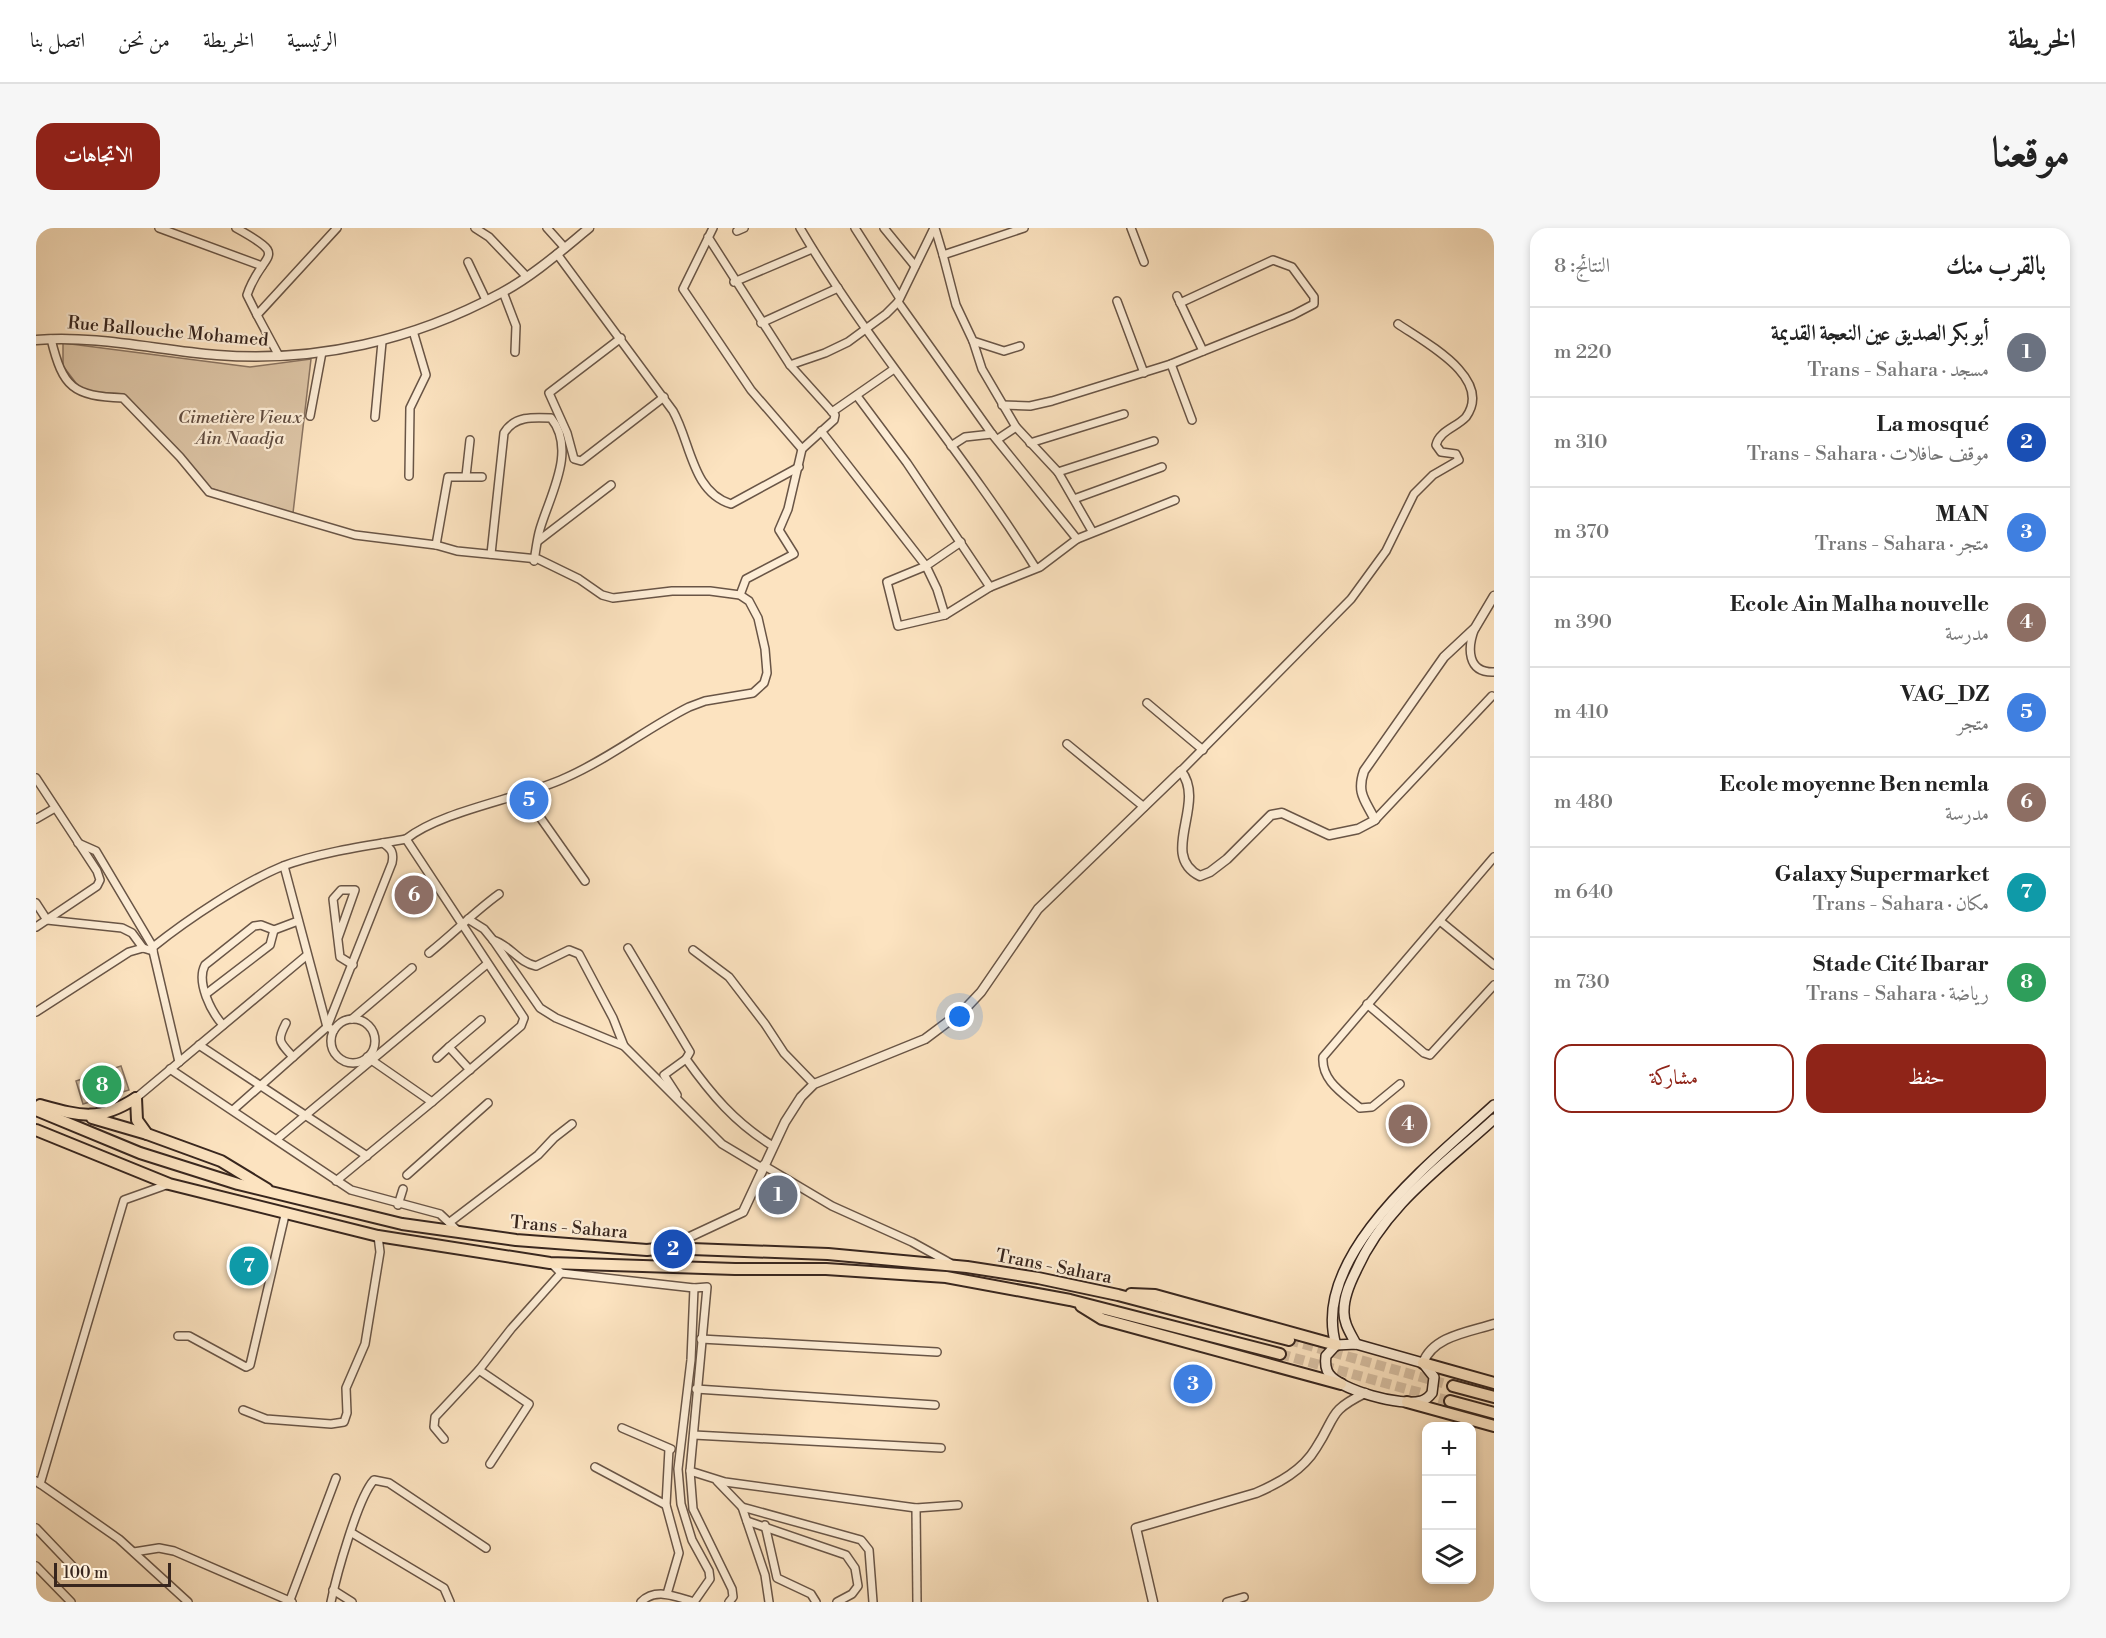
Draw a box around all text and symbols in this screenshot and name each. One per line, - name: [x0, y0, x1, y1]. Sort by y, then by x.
- text: الخريطة: [2008, 22, 2076, 57]
- text: اتصل بنا: [30, 28, 85, 54]
- text: من نحن: [118, 28, 170, 54]
- text: الخريطة: [203, 28, 254, 54]
- text: الرئيسية: [287, 28, 337, 54]
- button: الاتجاهات: [36, 123, 160, 190]
- text: موقعنا: [1992, 127, 2070, 180]
- text: بالقرب منك: [1946, 250, 2046, 282]
- text: النتائج: 8: [1554, 254, 1610, 279]
- street label: Rue Ballouche Mohamed: [66, 311, 270, 352]
- text: أبو بكر الصديق عين النعجة القديمة: [1771, 320, 1989, 347]
- text: 220 m: [1554, 340, 1612, 365]
- text: 1: [2022, 340, 2031, 365]
- text: مسجد · Trans - Sahara: [1807, 358, 1989, 383]
- park label: Cimetière Vieux Ain Naadja: [178, 406, 302, 450]
- text: La mosqué: [1876, 411, 1989, 438]
- text: 310 m: [1554, 430, 1607, 455]
- text: 2: [2020, 430, 2033, 455]
- text: موقف حافلات · Trans - Sahara: [1747, 442, 1989, 467]
- text: MAN: [1935, 501, 1989, 528]
- text: 370 m: [1554, 520, 1609, 545]
- text: 3: [2020, 520, 2033, 545]
- text: متجر · Trans - Sahara: [1815, 532, 1989, 557]
- text: Ecole Ain Malha nouvelle: [1730, 591, 1989, 618]
- text: 390 m: [1554, 610, 1612, 635]
- text: 4: [2020, 610, 2033, 635]
- text: مدرسة: [1945, 622, 1989, 647]
- text: VAG_DZ: [1900, 681, 1989, 708]
- text: 410 m: [1554, 700, 1609, 725]
- text: 5: [2020, 700, 2033, 725]
- text: متجر: [1957, 712, 1989, 737]
- text: Ecole moyenne Ben nemla: [1720, 771, 1989, 798]
- pin: 5: [510, 778, 548, 822]
- text: 480 m: [1554, 790, 1613, 815]
- text: 6: [2020, 790, 2033, 815]
- text: مدرسة: [1945, 802, 1989, 827]
- text: Galaxy Supermarket: [1775, 861, 1989, 888]
- pin: 6: [394, 872, 434, 918]
- text: 640 m: [1554, 880, 1613, 905]
- text: 7: [2021, 880, 2032, 905]
- text: مكان · Trans - Sahara: [1813, 892, 1989, 917]
- text: Stade Cité Ibarar: [1813, 951, 1989, 978]
- text: 730 m: [1554, 970, 1610, 995]
- text: 8: [2020, 970, 2033, 995]
- text: رياضة · Trans - Sahara: [1806, 982, 1989, 1007]
- your location: [945, 1002, 974, 1031]
- button: مشاركة: [1554, 1044, 1794, 1113]
- button: حفظ: [1806, 1044, 2046, 1113]
- pin: 8: [82, 1062, 122, 1108]
- pin: 4: [1388, 1102, 1428, 1146]
- pin: 1: [758, 1172, 798, 1218]
- street label: Trans - Sahara: [509, 1211, 630, 1244]
- pin: 2: [654, 1226, 692, 1272]
- pin: 7: [230, 1244, 268, 1288]
- street label: Trans - Sahara: [994, 1244, 1115, 1289]
- pin: 3: [1174, 1362, 1212, 1406]
- map controls: [1422, 1422, 1476, 1584]
- button: +: [1422, 1422, 1476, 1476]
- button: −: [1422, 1476, 1476, 1530]
- button: layers: [1422, 1530, 1476, 1584]
- scale bar: [54, 1560, 171, 1588]
- text: 100 m: [63, 1563, 108, 1583]

